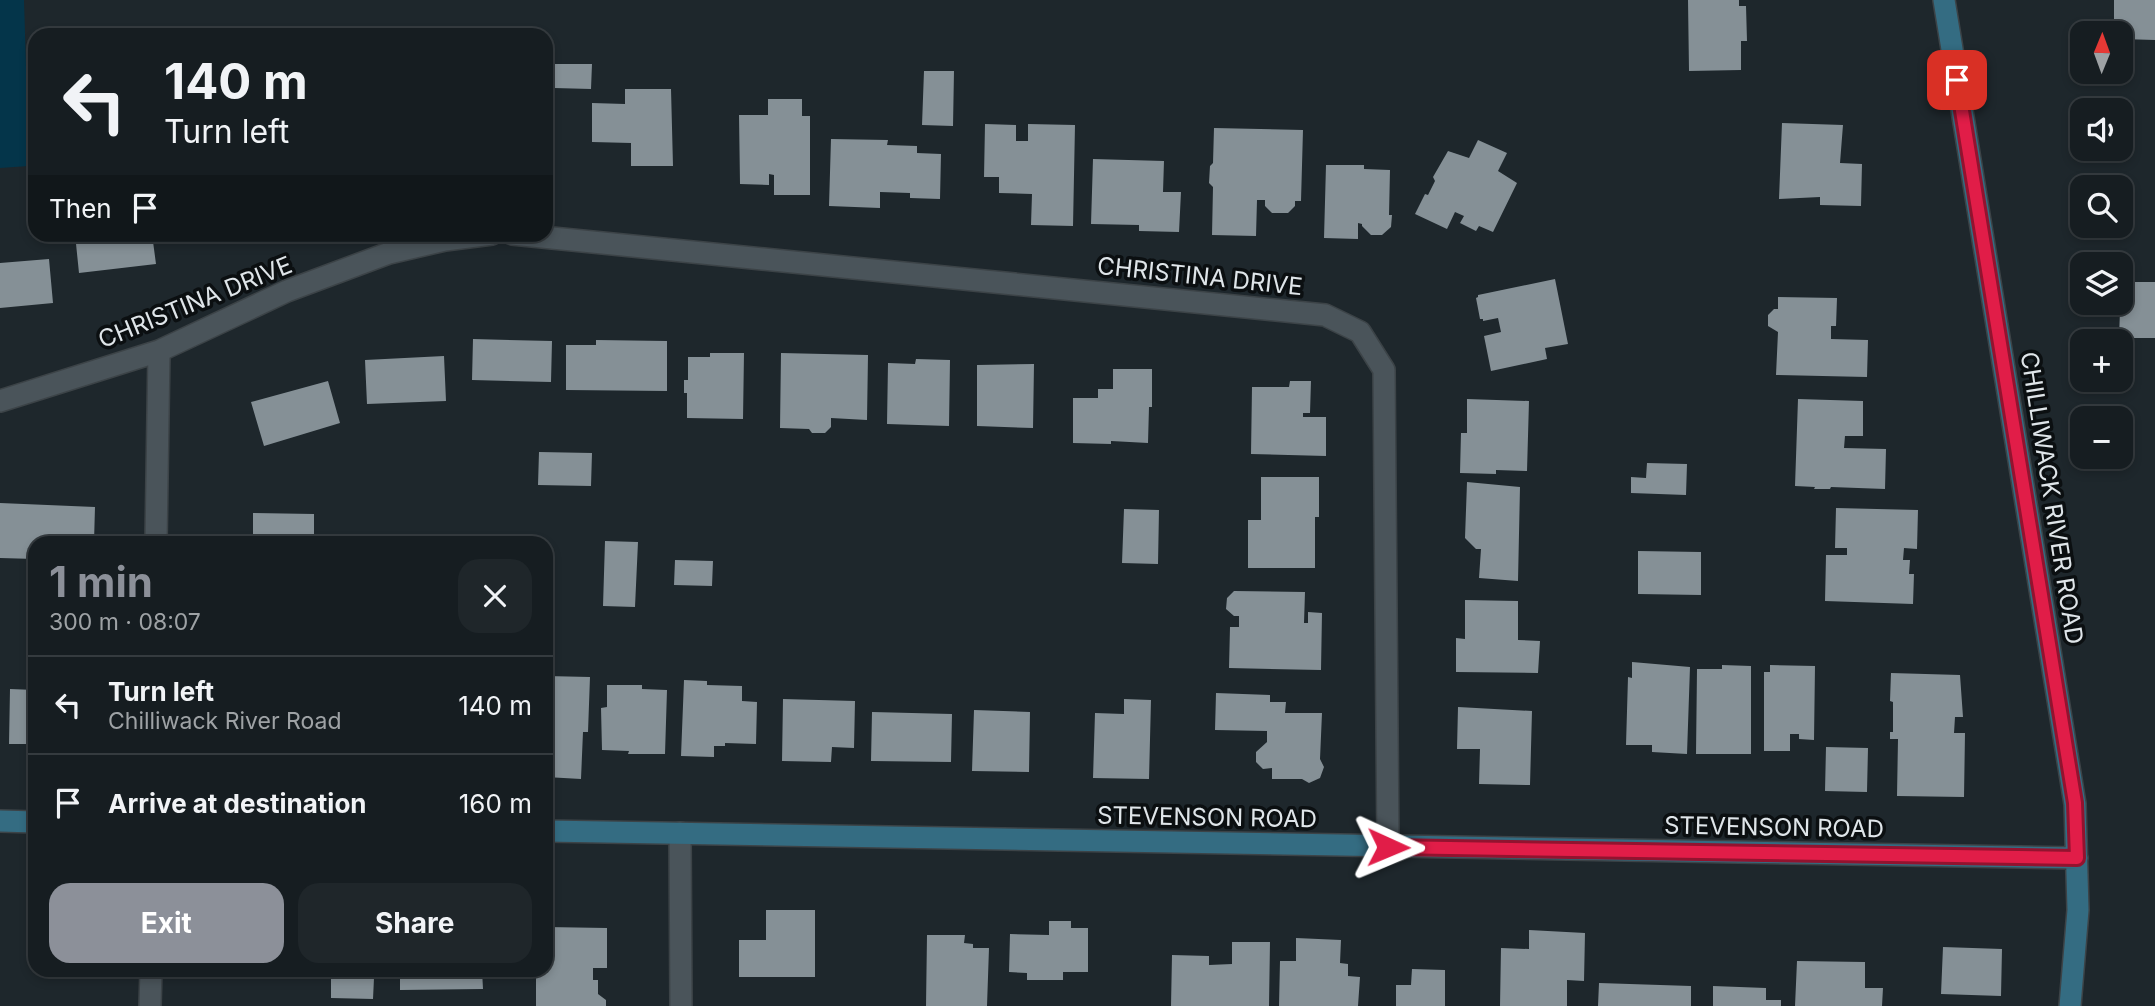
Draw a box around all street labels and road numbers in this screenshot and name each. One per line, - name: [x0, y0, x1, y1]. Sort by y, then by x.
- street label: CHRISTINA DRIVE: [94, 250, 296, 354]
- street label: CHRISTINA DRIVE: [1096, 251, 1304, 301]
- street label: CHILLIWACK RIVER ROAD: [2015, 350, 2089, 646]
- street label: STEVENSON ROAD: [1097, 801, 1317, 833]
- street label: STEVENSON ROAD: [1664, 811, 1884, 843]

